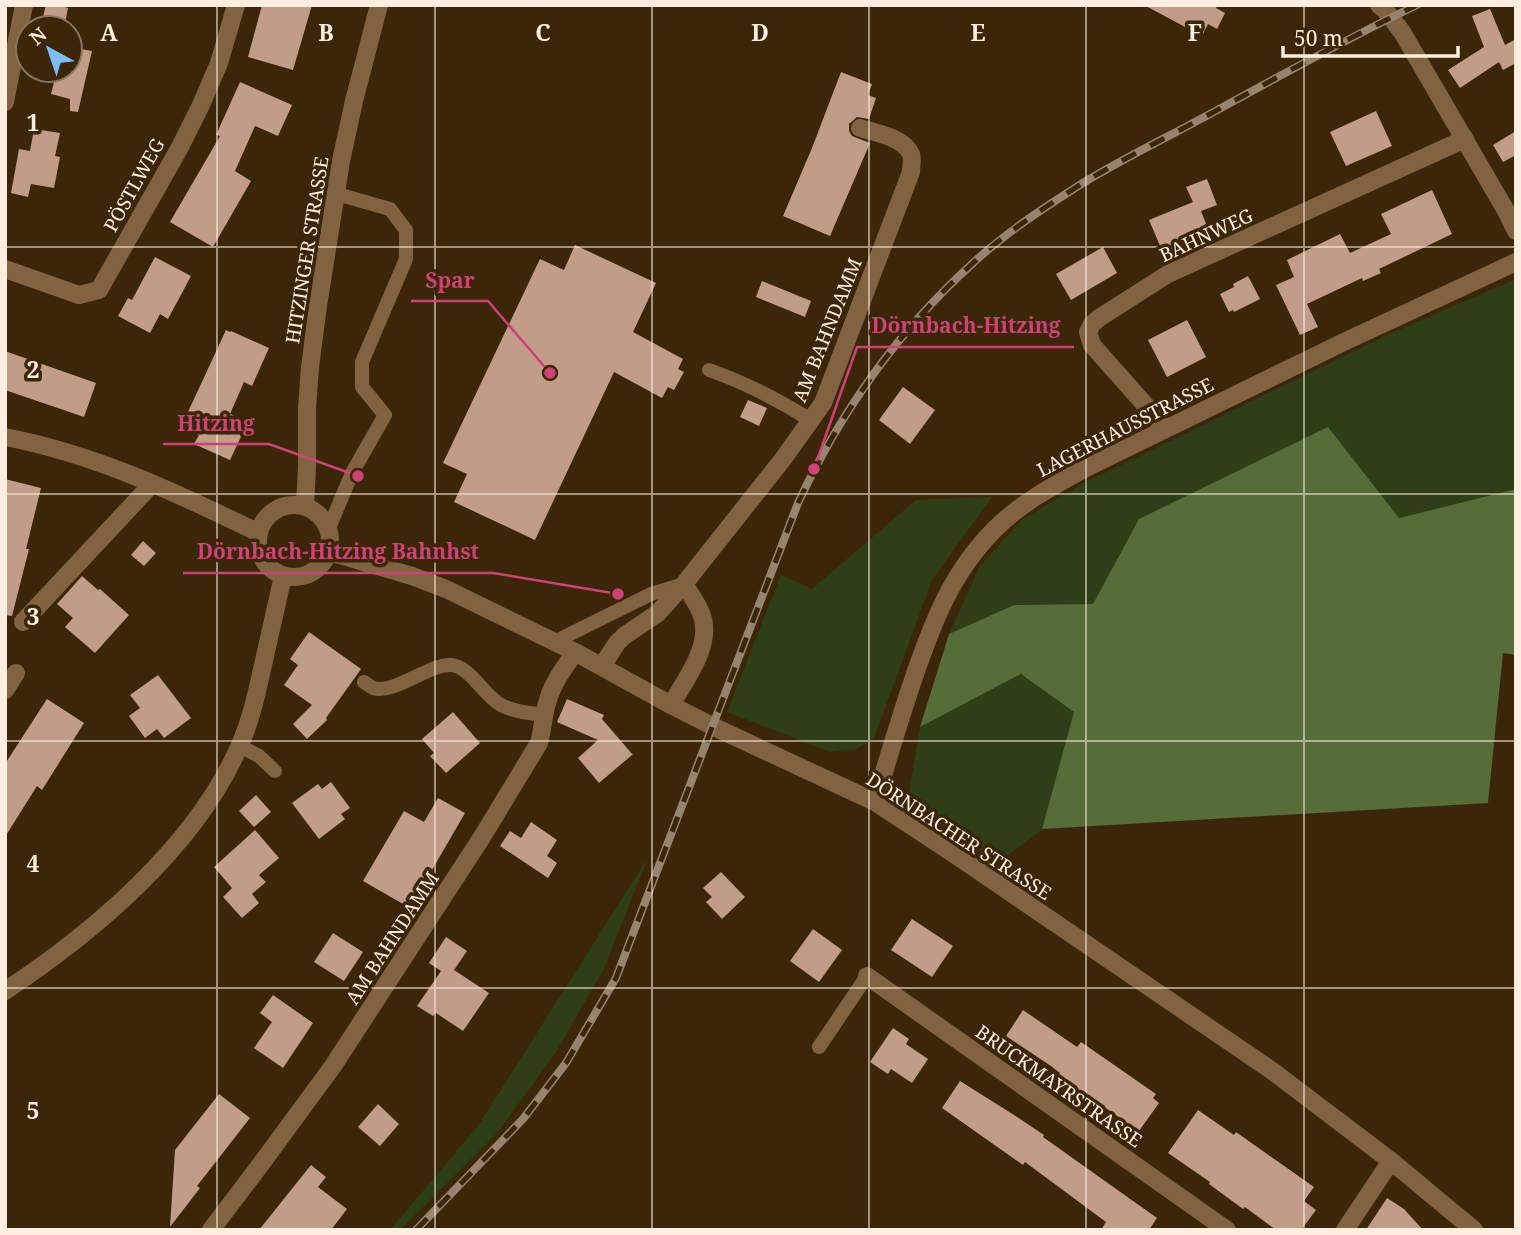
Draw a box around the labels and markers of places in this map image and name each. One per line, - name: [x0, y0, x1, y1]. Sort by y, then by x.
- callout: Spar: [411, 259, 488, 301]
- callout: Dörnbach-Hitzing: [857, 305, 1074, 347]
- callout: Hitzing: [163, 402, 269, 444]
- callout: Dörnbach-Hitzing Bahnhst: [183, 531, 493, 573]

